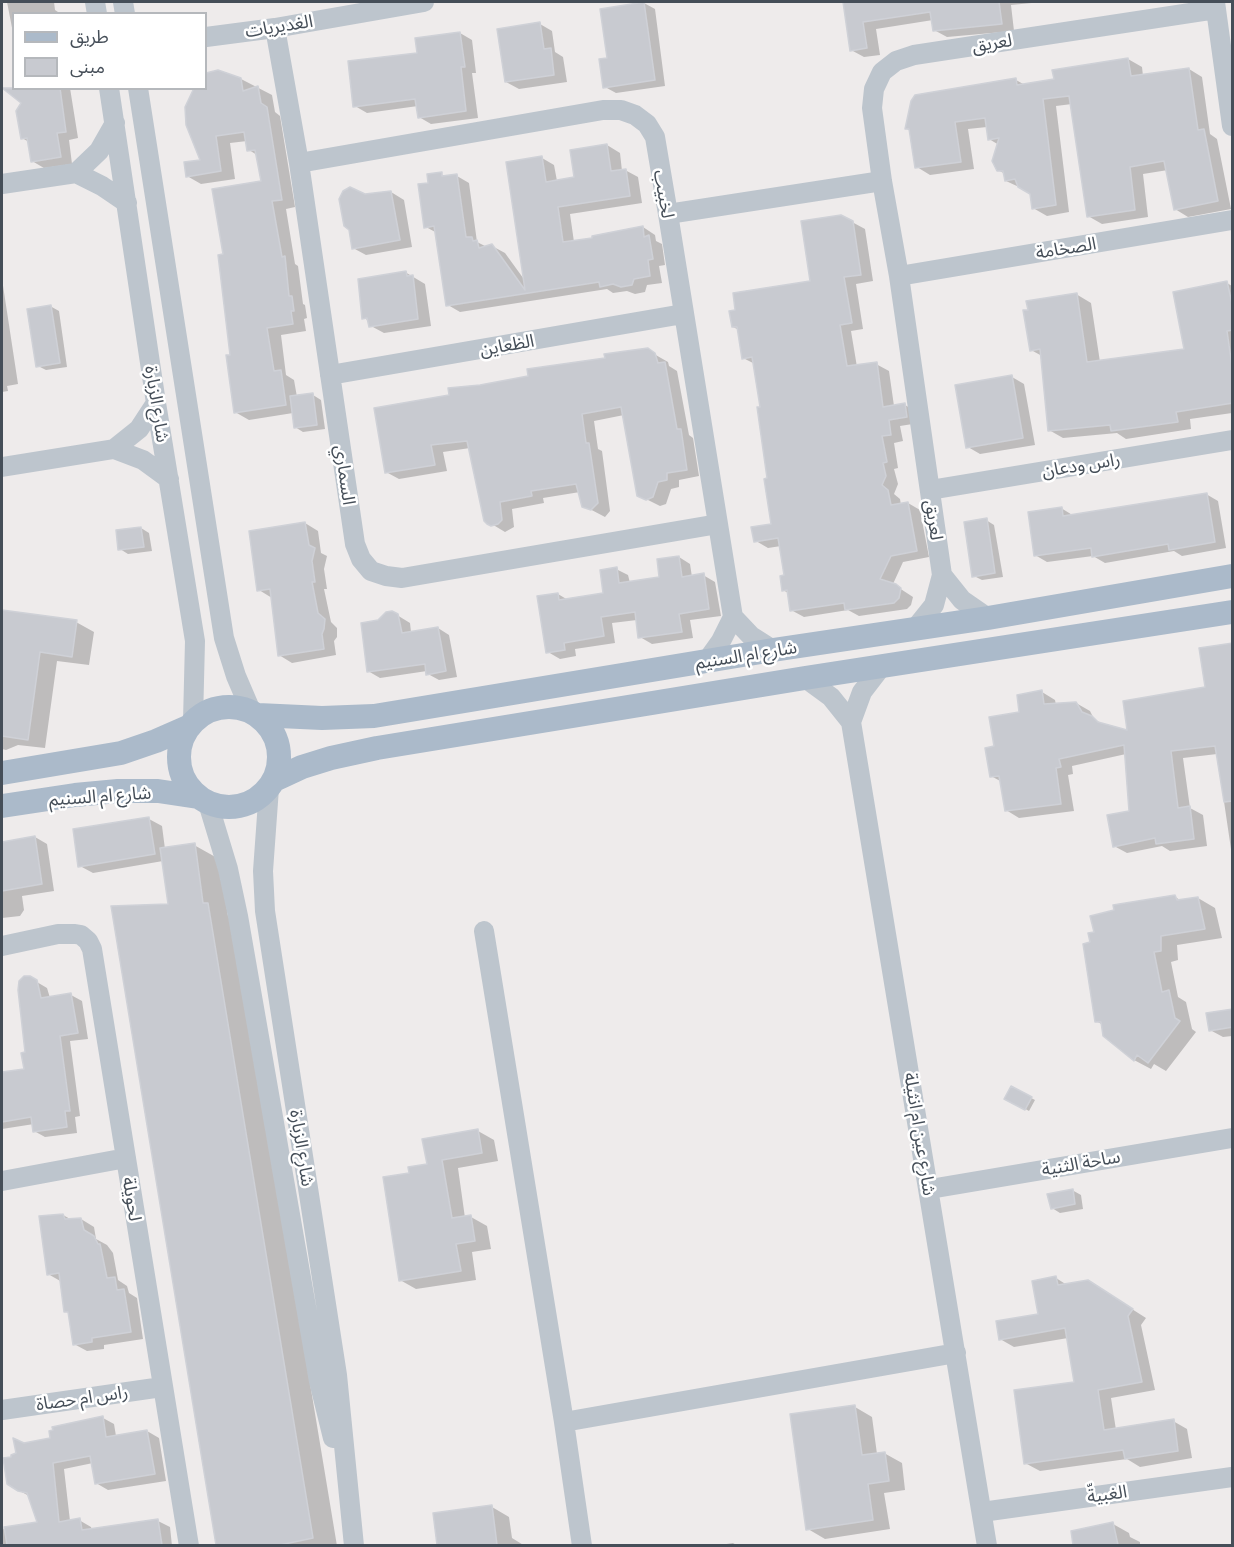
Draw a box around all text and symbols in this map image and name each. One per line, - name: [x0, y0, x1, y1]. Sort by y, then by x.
- street label: الغديريات: [244, 10, 314, 42]
- legend: [12, 12, 207, 90]
- text: طريق: [70, 25, 109, 47]
- street label: لعريق: [970, 29, 1014, 57]
- text: مبنى: [70, 55, 105, 77]
- street label: لخبيب: [649, 168, 679, 220]
- street label: الصخامة: [1034, 233, 1098, 263]
- street label: الظعاين: [478, 330, 536, 360]
- street label: شارع الزبارة: [140, 364, 174, 444]
- street label: السماري: [330, 444, 360, 506]
- street label: راس ودعان: [1040, 448, 1122, 482]
- street label: لعريق: [920, 498, 948, 542]
- street label: شارع ام السنيم: [694, 636, 798, 674]
- street label: شارع ام السنيم: [48, 782, 152, 810]
- street label: شارع عين ام انثيلة: [900, 1071, 940, 1197]
- street label: شارع الزبارة: [285, 1108, 319, 1188]
- street label: ساحة الثنية: [1040, 1145, 1122, 1181]
- street label: لحويلة: [118, 1175, 146, 1223]
- street label: راس ام حصاة: [35, 1381, 129, 1415]
- street label: الغبيةّ: [1086, 1481, 1128, 1507]

